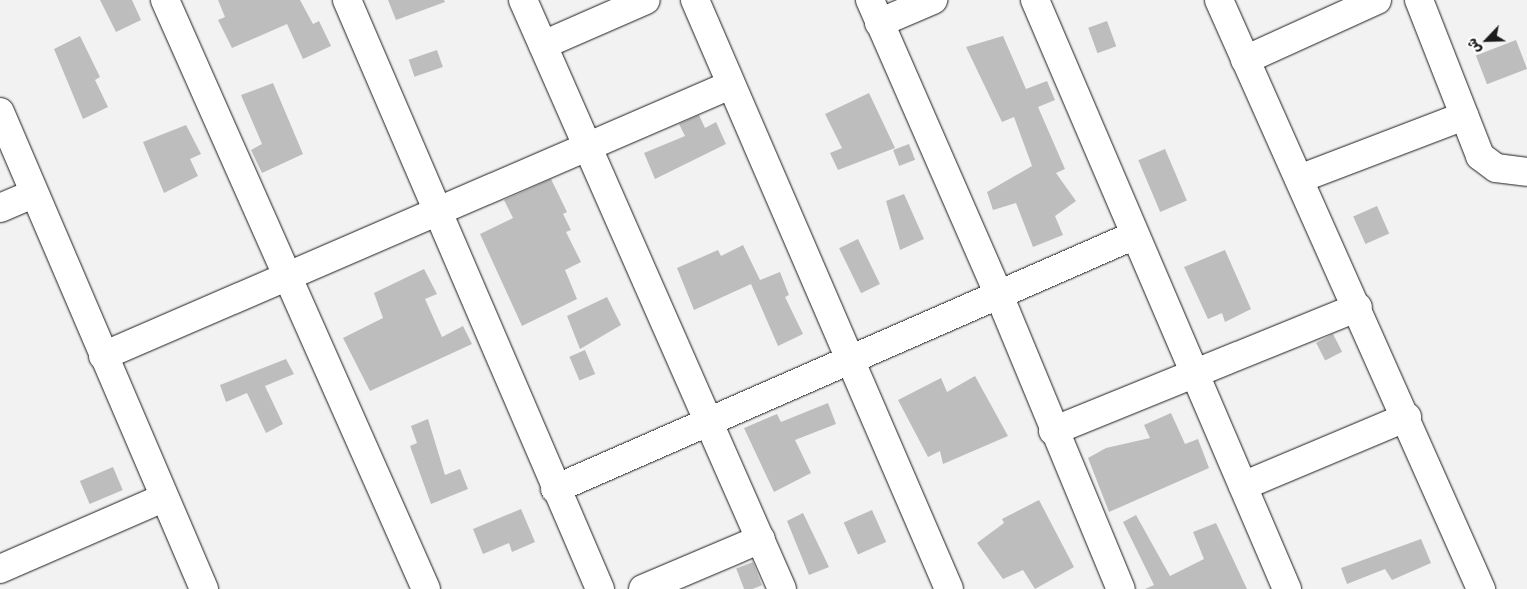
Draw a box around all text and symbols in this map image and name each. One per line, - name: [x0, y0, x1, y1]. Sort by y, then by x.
- north arrow: [1462, 15, 1512, 65]
- text: ش: [1462, 35, 1485, 57]

